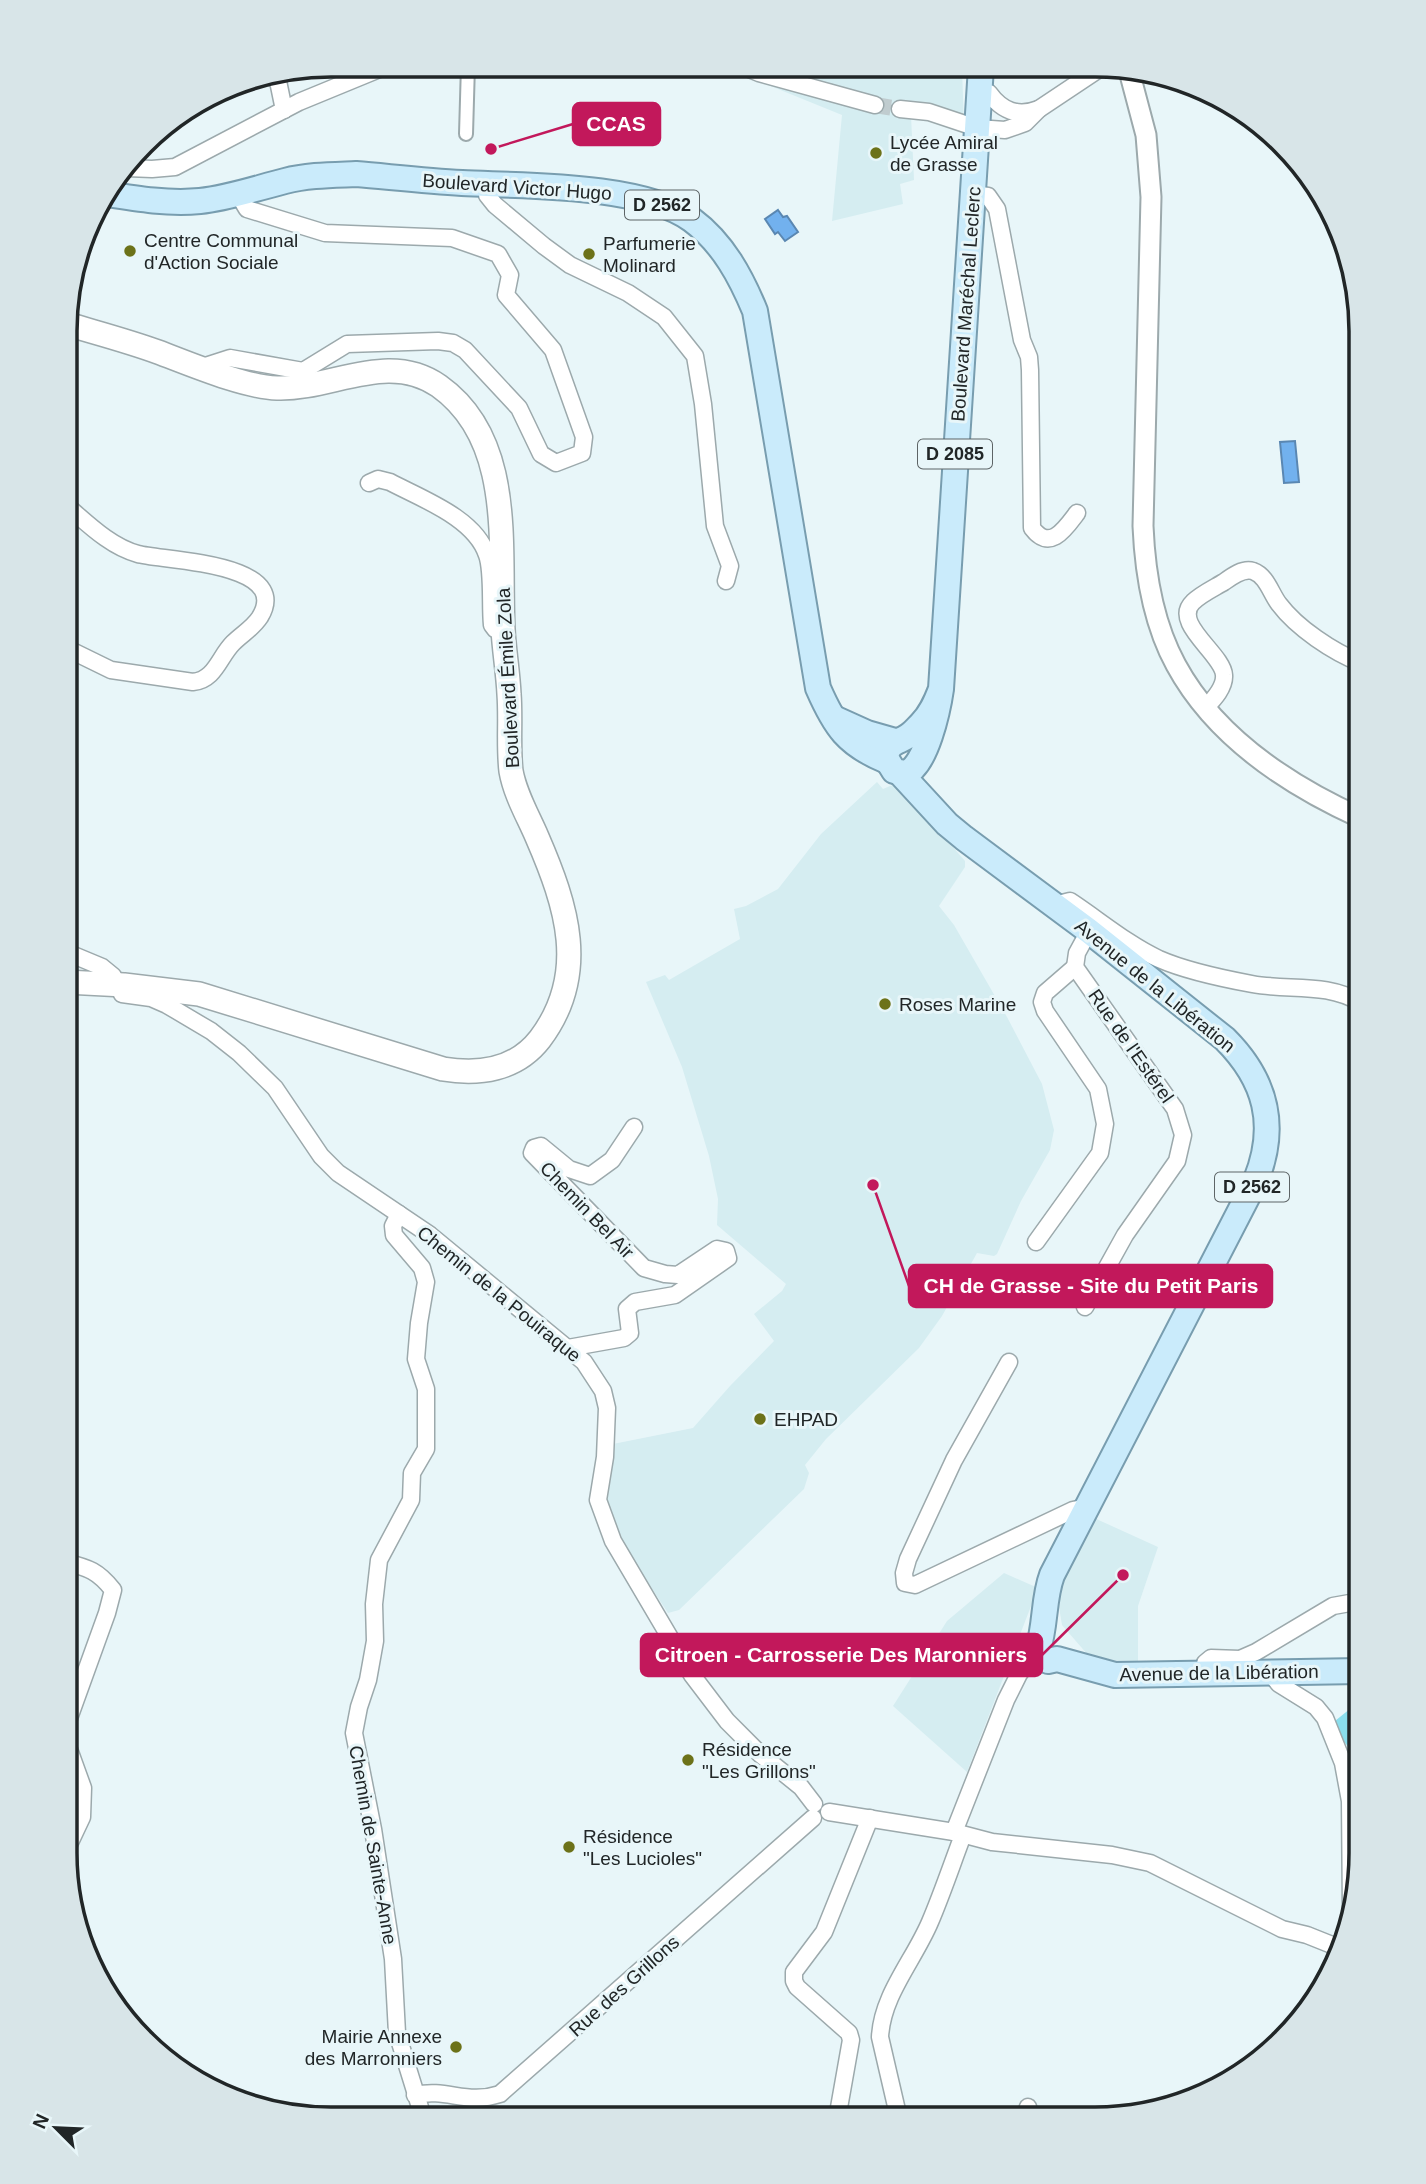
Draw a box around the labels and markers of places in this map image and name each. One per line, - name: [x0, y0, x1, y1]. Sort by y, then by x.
- callout: CCAS: [573, 103, 660, 145]
- place label: Lycée Amiral de Grasse: [890, 132, 998, 175]
- marker: Lycée Amiral de Grasse: [868, 145, 884, 161]
- place label: Centre Communal d'Action Sociale: [144, 230, 298, 273]
- place label: Parfumerie Molinard: [603, 233, 696, 276]
- marker: Centre Communal d'Action Sociale: [122, 243, 138, 259]
- marker: Parfumerie Molinard: [581, 246, 597, 262]
- place label: Roses Marine: [899, 994, 1016, 1015]
- marker: Roses Marine: [877, 996, 893, 1012]
- callout: CH de Grasse - Site du Petit Paris: [909, 1265, 1272, 1307]
- place label: EHPAD: [774, 1409, 838, 1430]
- marker: EHPAD: [752, 1411, 768, 1427]
- callout: Citroen - Carrosserie Des Maronniers: [641, 1634, 1042, 1676]
- place label: Résidence "Les Grillons": [702, 1739, 816, 1782]
- marker: Résidence "Les Grillons": [680, 1752, 696, 1768]
- place label: Résidence "Les Lucioles": [583, 1826, 702, 1869]
- marker: Résidence "Les Lucioles": [561, 1839, 577, 1855]
- place label: Mairie Annexe des Marronniers: [305, 2026, 442, 2069]
- marker: Mairie Annexe des Marronniers: [448, 2039, 464, 2055]

